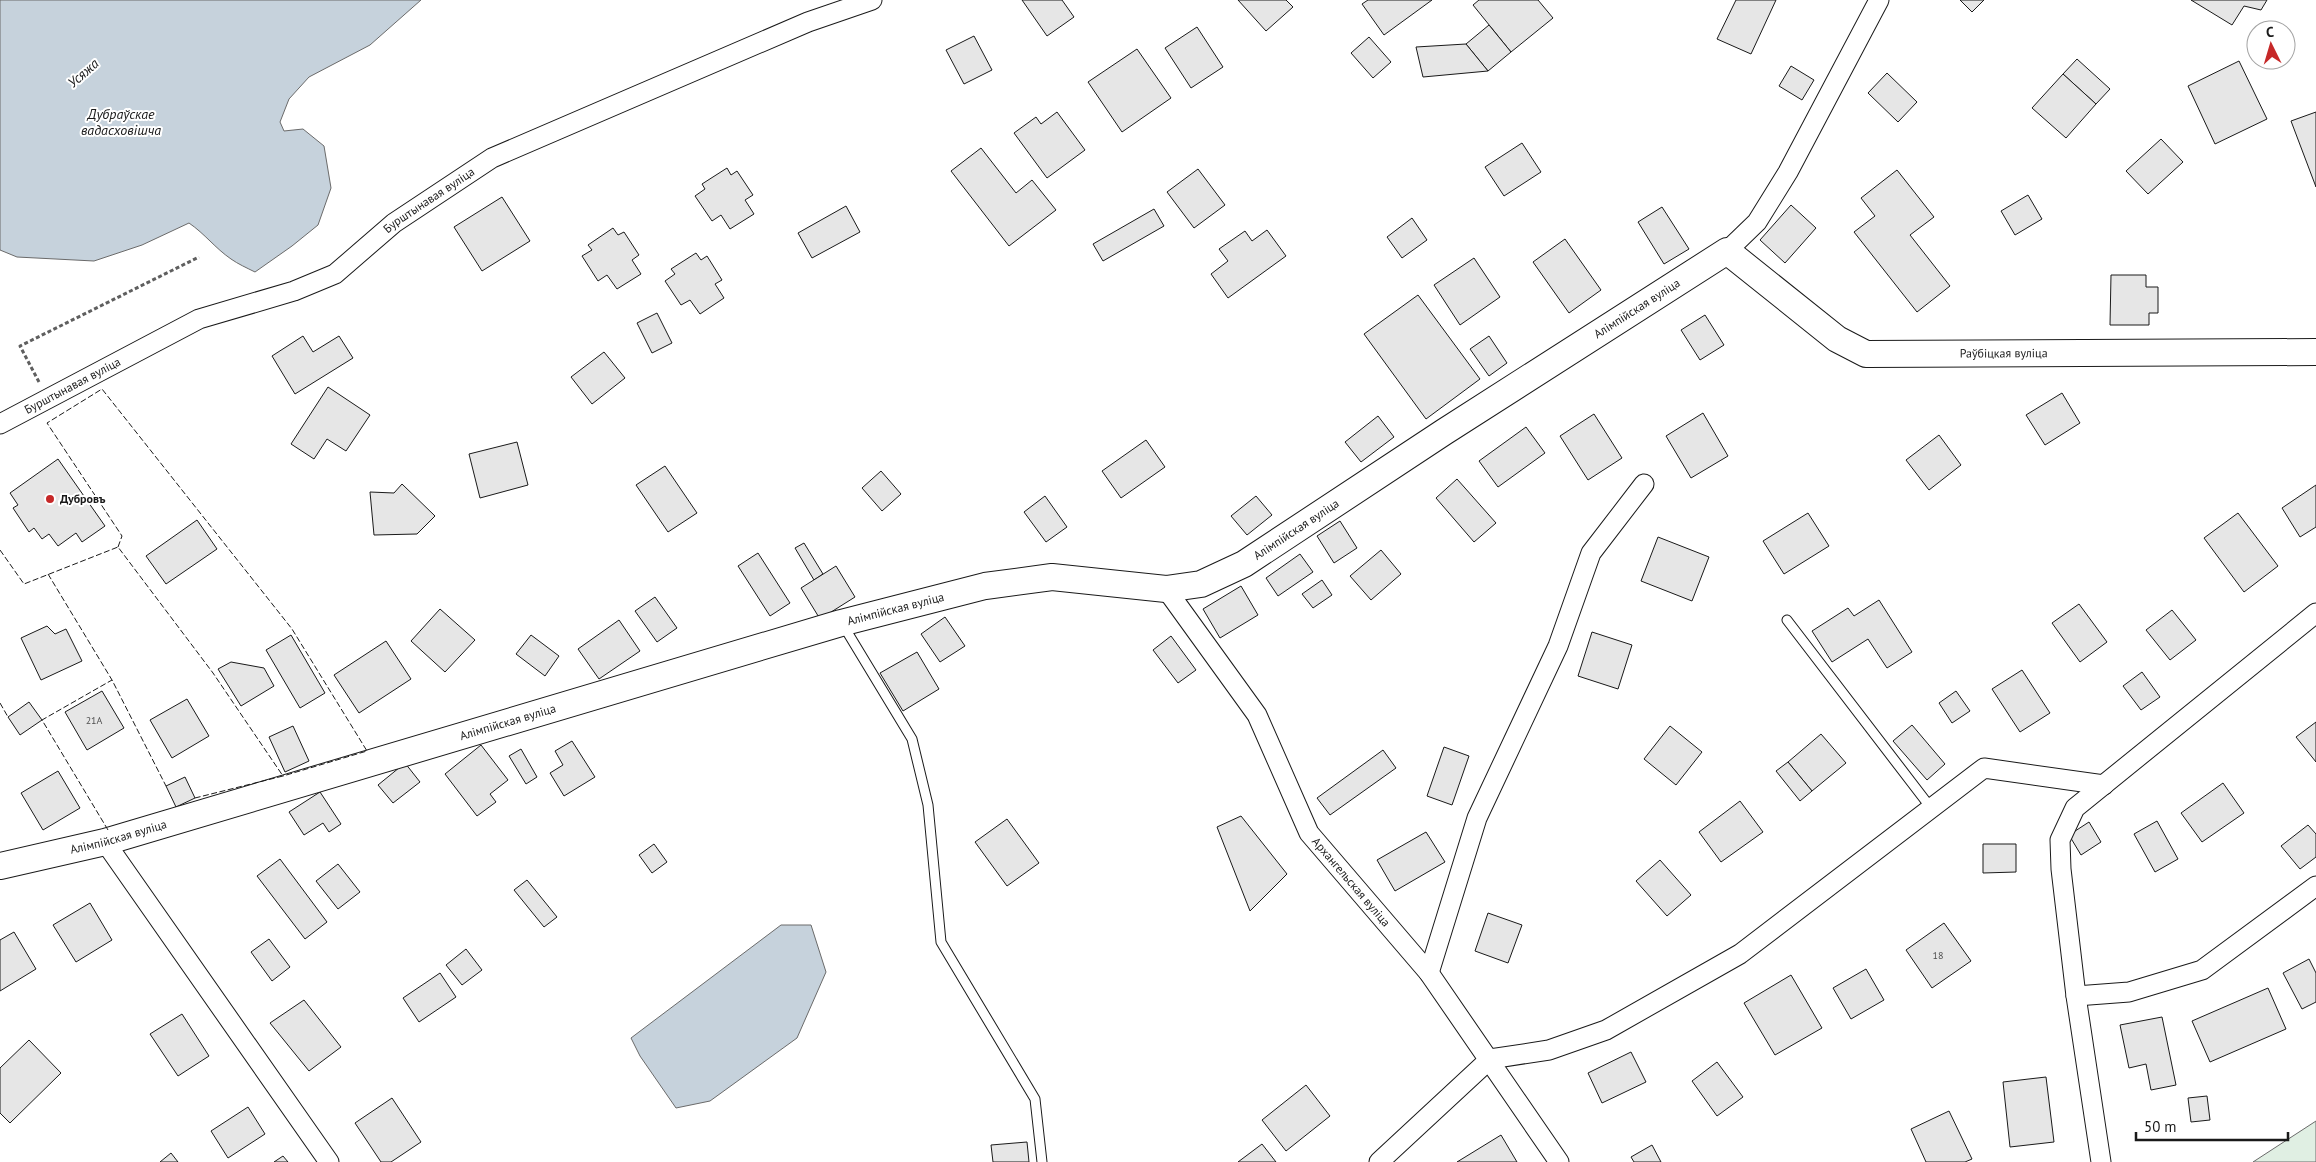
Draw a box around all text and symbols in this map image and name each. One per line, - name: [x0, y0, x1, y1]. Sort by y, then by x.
- north arrow: [2246, 20, 2296, 70]
- text: С: [2265, 23, 2275, 41]
- water label: Усяжа: [64, 54, 102, 91]
- water label: Дубраўскае вадасховішча: [81, 105, 161, 139]
- street label: Бурштынавая вуліца: [380, 164, 477, 236]
- street label: Алімпійская вуліца: [1591, 275, 1683, 341]
- street label: Раўбіцкая вуліца: [1960, 345, 2048, 361]
- street label: Бурштынавая вуліца: [22, 354, 123, 417]
- place label: Дубровъ: [60, 491, 106, 506]
- marker: Дубровъ: [44, 493, 56, 505]
- street label: Алімпійская вуліца: [1250, 495, 1342, 563]
- street label: Алімпійская вуліца: [845, 589, 946, 628]
- street label: Алімпійская вуліца: [458, 700, 558, 743]
- house number: 21А: [86, 714, 103, 727]
- street label: Алімпійская вуліца: [69, 816, 168, 857]
- street label: Архангельская вуліца: [1309, 834, 1394, 929]
- house number: 18: [1933, 949, 1943, 962]
- scale bar: [2136, 1110, 2288, 1142]
- text: 50 m: [2144, 1117, 2177, 1136]

